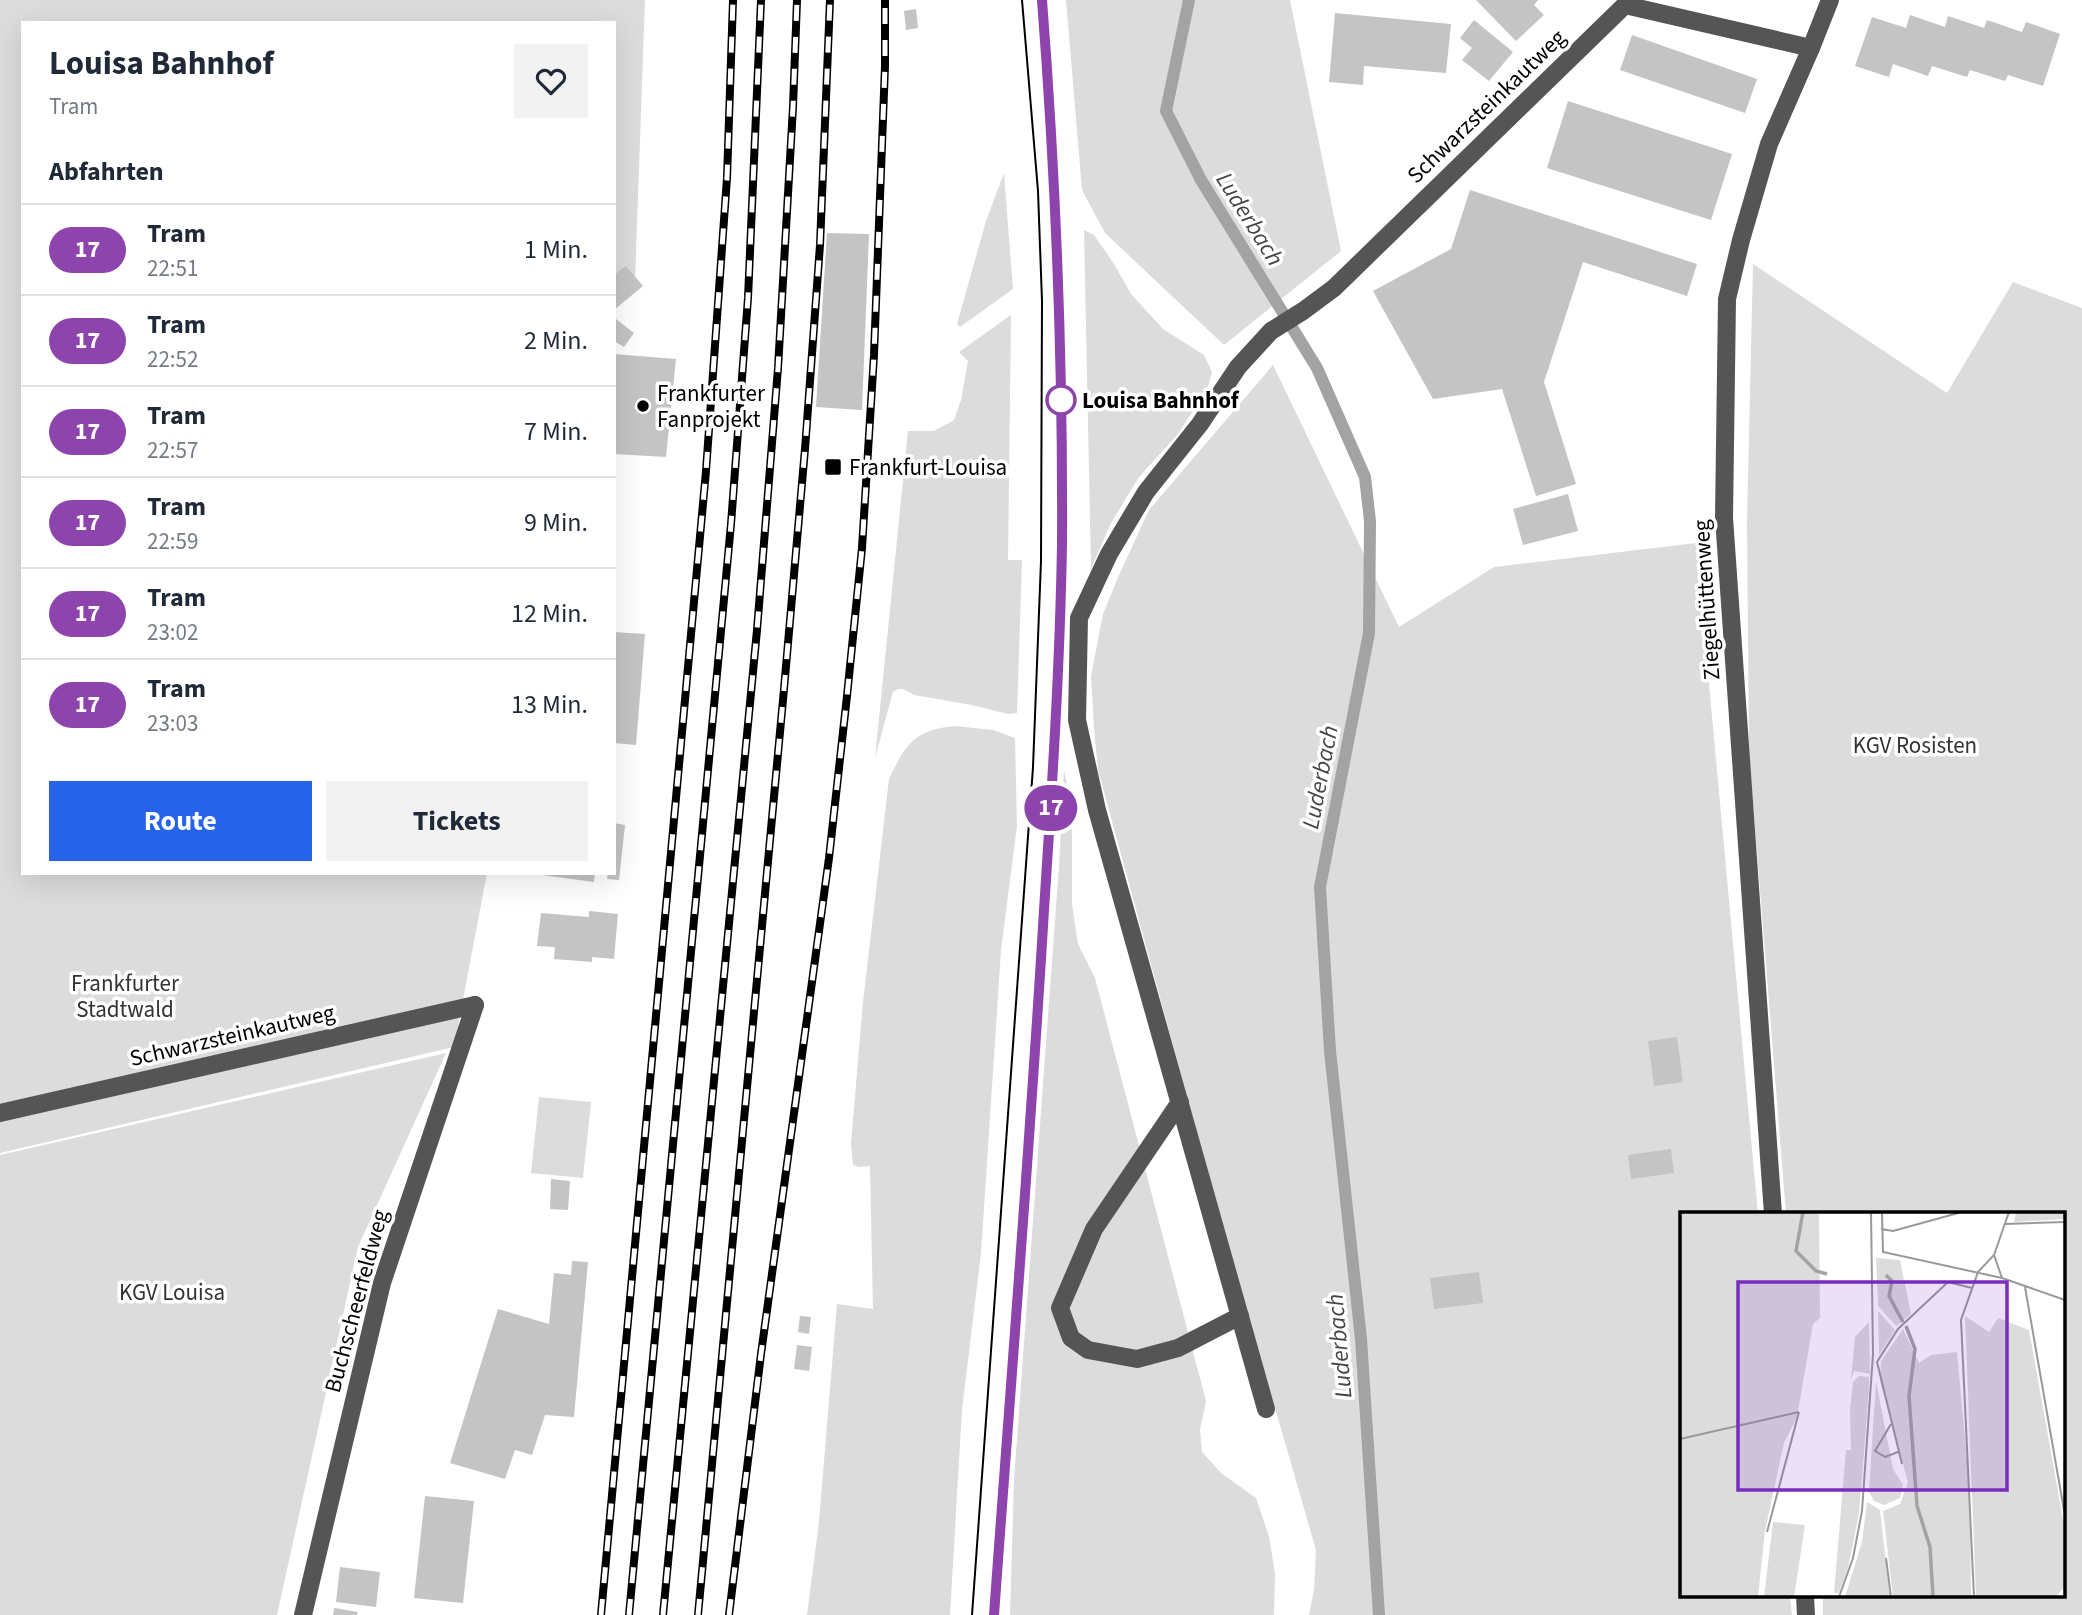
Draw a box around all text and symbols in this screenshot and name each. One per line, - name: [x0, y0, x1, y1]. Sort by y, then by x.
- street label: Schwarzsteinkautweg: [1400, 21, 1573, 191]
- text: Louisa Bahnhof: [49, 40, 274, 87]
- button: heart: [514, 44, 588, 118]
- text: Tram: [49, 90, 98, 123]
- text: Abfahrten: [49, 153, 164, 190]
- water label: Luderbach: [1207, 166, 1292, 273]
- text: Tram: [147, 215, 206, 252]
- text: 1 Min.: [524, 231, 588, 268]
- text: 17: [75, 232, 100, 267]
- text: 22:51: [147, 252, 198, 285]
- text: Tram: [147, 306, 206, 343]
- text: 2 Min.: [524, 322, 588, 359]
- text: 17: [75, 323, 100, 358]
- text: 22:52: [147, 343, 198, 376]
- place label: Frankfurter Fanprojekt: [657, 377, 766, 436]
- place label: Louisa Bahnhof: [1082, 384, 1240, 417]
- marker: Louisa Bahnhof: [1046, 385, 1076, 415]
- text: Tram: [147, 397, 206, 434]
- marker: Frankfurter Fanprojekt: [635, 398, 651, 414]
- text: 7 Min.: [524, 413, 588, 450]
- text: 17: [75, 414, 100, 449]
- text: 22:57: [147, 434, 198, 467]
- place label: Frankfurt-Louisa: [849, 451, 1007, 484]
- marker: Frankfurt-Louisa: [823, 457, 843, 477]
- text: Tram: [147, 488, 206, 525]
- text: 9 Min.: [524, 504, 588, 541]
- text: 17: [75, 505, 100, 540]
- street label: Ziegelhüttenweg: [1684, 518, 1729, 681]
- text: 22:59: [147, 525, 198, 558]
- text: Tram: [147, 579, 206, 616]
- text: 12 Min.: [511, 595, 588, 632]
- text: 17: [75, 596, 100, 631]
- text: 23:02: [147, 616, 198, 649]
- text: Tram: [147, 670, 206, 707]
- text: 13 Min.: [511, 686, 588, 723]
- text: 17: [75, 687, 100, 722]
- text: 23:03: [147, 707, 198, 740]
- water label: Luderbach: [1293, 722, 1348, 832]
- park label: KGV Rosisten: [1853, 729, 1977, 762]
- button: Route: [49, 781, 312, 861]
- button: Tickets: [326, 781, 588, 861]
- line badge: 17: [1020, 785, 1082, 831]
- text: 17: [1038, 790, 1064, 825]
- park label: Frankfurter Stadtwald: [71, 967, 180, 1026]
- street label: Schwarzsteinkautweg: [126, 996, 338, 1075]
- street label: Buchscheerfeldweg: [316, 1206, 397, 1396]
- inset map: [1680, 1212, 2064, 1598]
- park label: KGV Louisa: [119, 1276, 225, 1309]
- water label: Luderbach: [1318, 1292, 1361, 1400]

